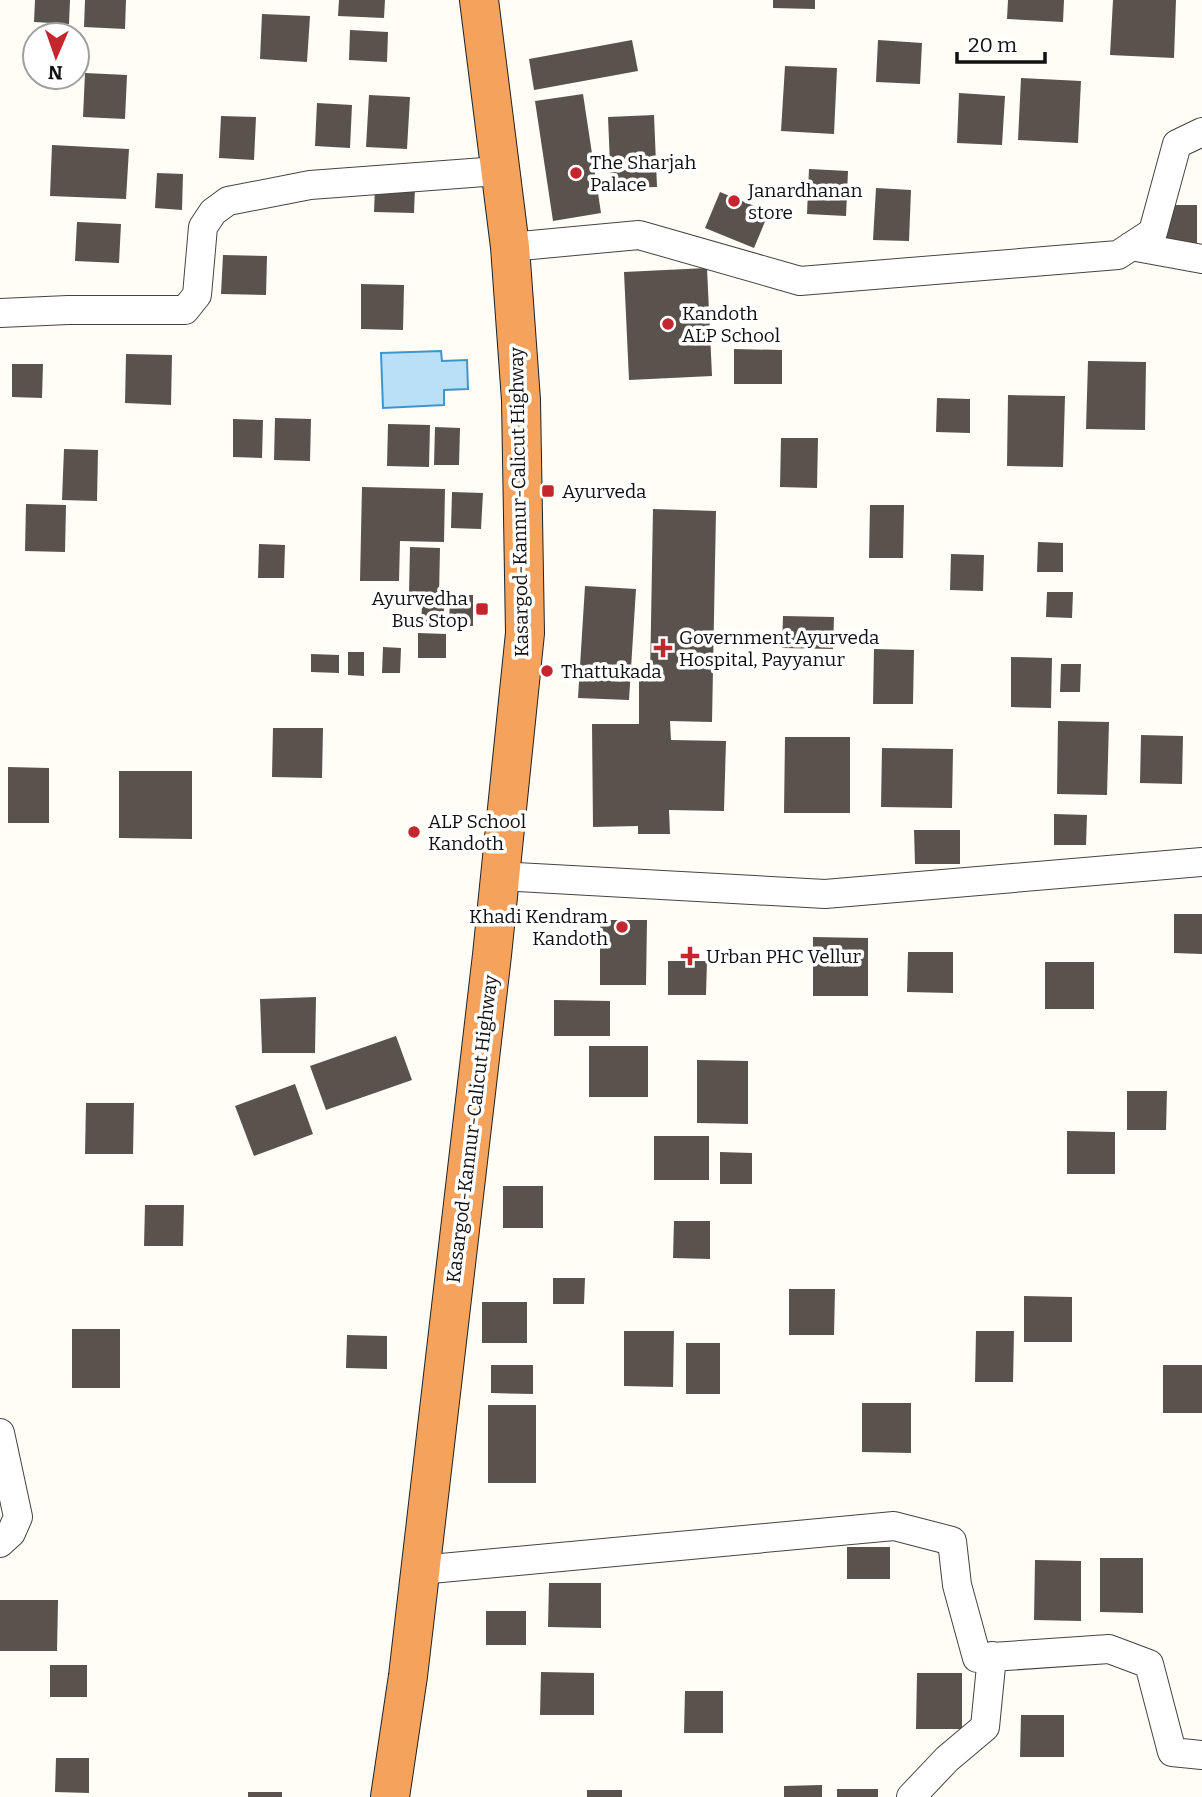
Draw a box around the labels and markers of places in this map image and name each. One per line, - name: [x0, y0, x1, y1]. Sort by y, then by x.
- place label: The Sharjah Palace: [590, 151, 696, 196]
- marker: The Sharjah Palace: [568, 165, 584, 181]
- place label: Janardhanan store: [747, 179, 863, 224]
- marker: Janardhanan store: [726, 193, 742, 209]
- place label: Kandoth ALP School: [682, 302, 780, 347]
- marker: Kandoth ALP School: [660, 316, 676, 332]
- place label: Ayurveda: [562, 480, 647, 503]
- marker: Ayurveda: [540, 483, 556, 499]
- place label: Ayurvedha Bus Stop: [372, 587, 469, 632]
- marker: Ayurvedha Bus Stop: [474, 601, 490, 617]
- place label: Government Ayurveda Hospital, Payyanur: [679, 626, 880, 671]
- marker: Government Ayurveda Hospital, Payyanur: [653, 638, 673, 658]
- place label: Thattukada: [561, 660, 662, 683]
- marker: Thattukada: [539, 663, 555, 679]
- place label: ALP School Kandoth: [428, 810, 526, 855]
- marker: ALP School Kandoth: [406, 824, 422, 840]
- place label: Khadi Kendram Kandoth: [469, 905, 608, 950]
- marker: Khadi Kendram Kandoth: [614, 919, 630, 935]
- place label: Urban PHC Vellur: [706, 945, 861, 968]
- marker: Urban PHC Vellur: [680, 946, 700, 966]

